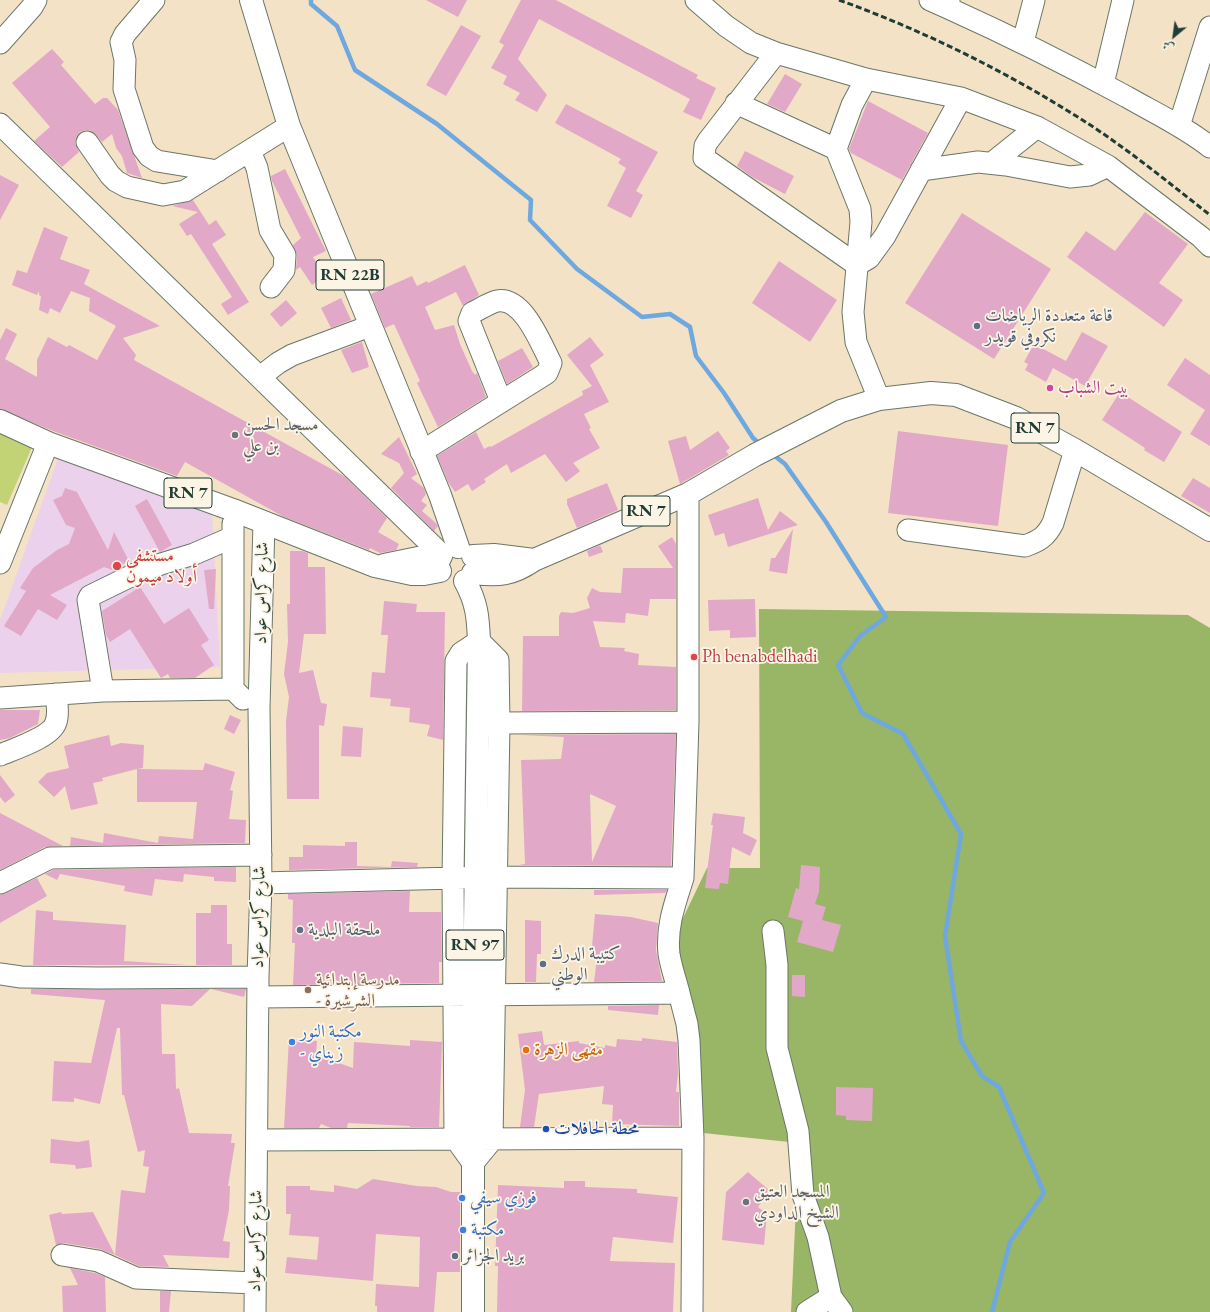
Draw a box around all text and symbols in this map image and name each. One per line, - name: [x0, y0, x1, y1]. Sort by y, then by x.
- north arrow: [1154, 16, 1194, 56]
- text: ش: [1160, 38, 1176, 55]
- road number: RN 22B: [316, 260, 384, 290]
- place label: قاعة متعددة الرياضات نكروفي قويدر: [985, 305, 1113, 348]
- marker: قاعة متعددة الرياضات نكروفي قويدر: [972, 321, 982, 331]
- place label: بيت الشباب: [1058, 377, 1129, 399]
- marker: بيت الشباب: [1045, 383, 1055, 393]
- road number: RN 7: [1011, 413, 1059, 443]
- place label: مسجد الحسن بن علي: [243, 414, 318, 456]
- marker: مسجد الحسن بن علي: [230, 430, 240, 440]
- road number: RN 7: [164, 478, 212, 508]
- road number: RN 7: [622, 496, 670, 526]
- street label: شارع كراس عواد: [250, 542, 274, 644]
- place label: مستشفى أولاد ميمون: [126, 545, 197, 588]
- marker: مستشفى أولاد ميمون: [111, 560, 123, 572]
- place label: Ph benabdelhadi: [702, 646, 817, 668]
- marker: Ph benabdelhadi: [689, 652, 699, 662]
- street label: شارع كراس عواد: [247, 866, 271, 968]
- place label: ملحقة البلدية: [308, 919, 381, 941]
- marker: ملحقة البلدية: [295, 925, 305, 935]
- road number: RN 97: [446, 930, 504, 960]
- place label: كتيبة الدرك الوطني: [551, 943, 621, 986]
- marker: كتيبة الدرك الوطني: [538, 959, 548, 969]
- place label: مدرسة إبتدائية - الشرشيرة: [316, 969, 400, 1012]
- marker: مدرسة إبتدائية - الشرشيرة: [303, 985, 313, 995]
- place label: مكتبة النور - زيناي: [300, 1021, 362, 1064]
- marker: مكتبة النور - زيناي: [287, 1037, 297, 1047]
- place label: مقهى الزهرة: [534, 1039, 603, 1061]
- marker: مقهى الزهرة: [521, 1045, 531, 1055]
- place label: محطة الحافلات: [554, 1118, 639, 1140]
- marker: محطة الحافلات: [541, 1124, 551, 1134]
- place label: المسجد العتيق الشيخ الداودي: [754, 1181, 839, 1224]
- place label: فوزي سيفي: [470, 1187, 537, 1209]
- street label: شارع كراس عواد: [244, 1190, 268, 1292]
- marker: فوزي سيفي: [457, 1193, 467, 1203]
- marker: المسجد العتيق الشيخ الداودي: [741, 1197, 751, 1207]
- place label: مكتبة: [471, 1219, 504, 1241]
- marker: مكتبة: [458, 1225, 468, 1235]
- place label: بريد الجزائر: [463, 1245, 524, 1267]
- marker: بريد الجزائر: [450, 1251, 460, 1261]

